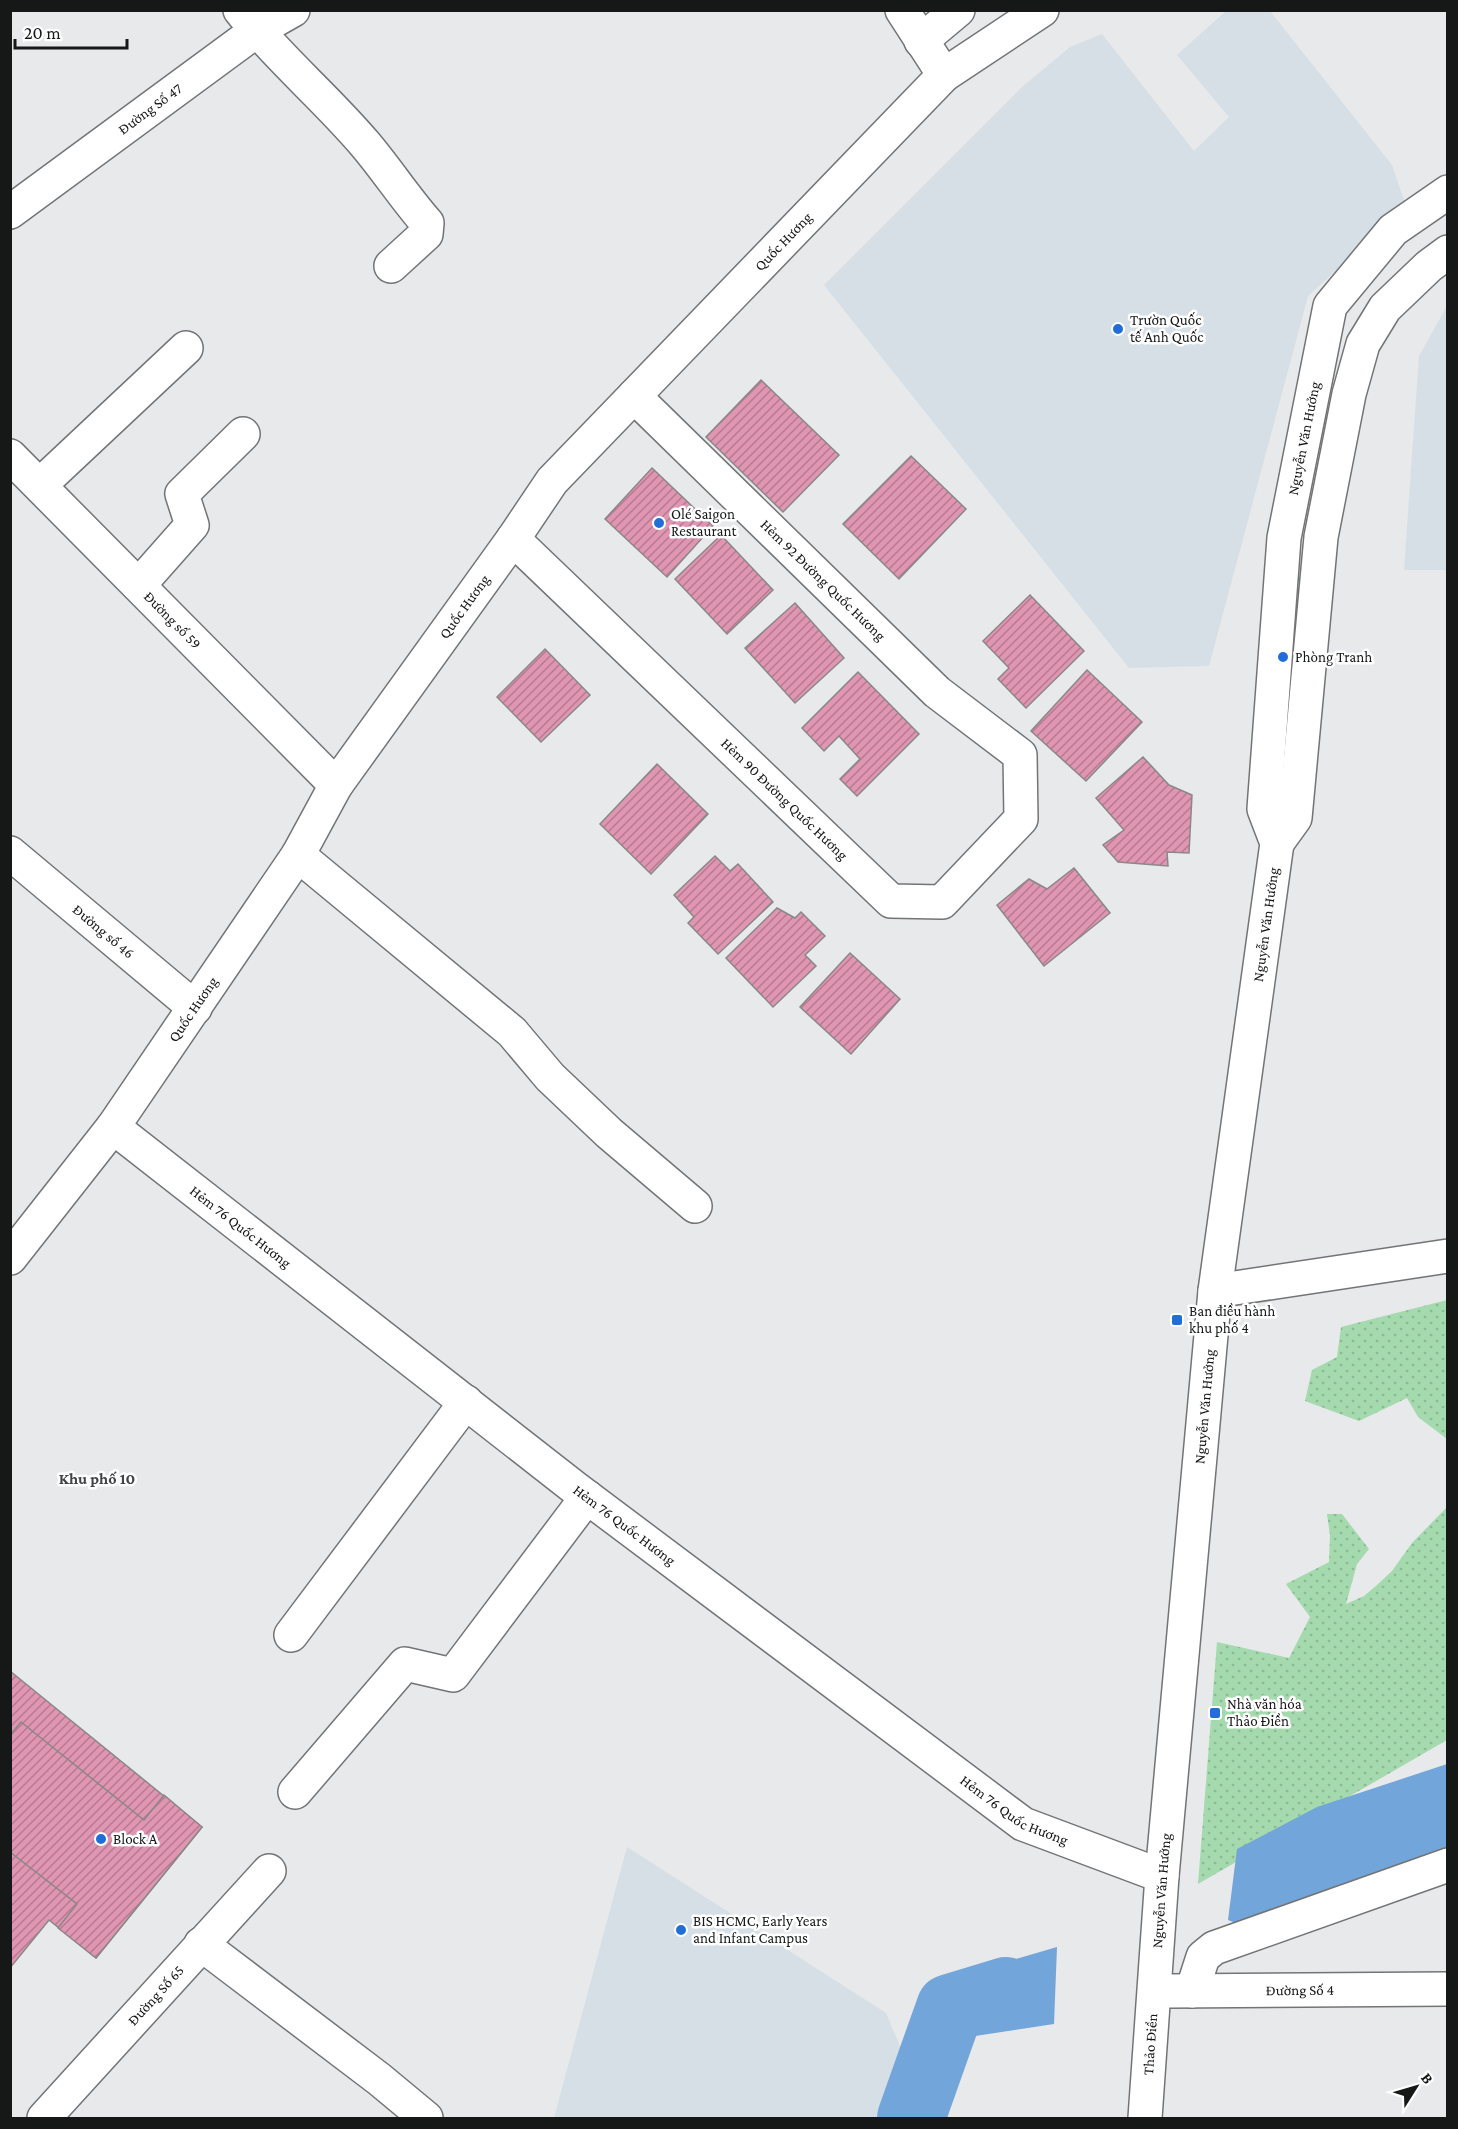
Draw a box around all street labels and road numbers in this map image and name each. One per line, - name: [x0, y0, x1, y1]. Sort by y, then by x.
- street label: Đường Số 47: [115, 80, 185, 138]
- street label: Quốc Hương: [751, 209, 816, 274]
- street label: Nguyễn Văn Hưởng: [1285, 380, 1324, 497]
- street label: Hẻm 92 Đường Quốc Hương: [757, 515, 889, 645]
- street label: Quốc Hương: [436, 571, 494, 642]
- street label: Đường số 59: [141, 588, 204, 652]
- street label: Hẻm 90 Đường Quốc Hương: [718, 735, 851, 864]
- street label: Nguyễn Văn Hưởng: [1250, 866, 1283, 983]
- street label: Đường số 46: [70, 901, 137, 962]
- street label: Quốc Hương: [165, 974, 222, 1045]
- street label: Hẻm 76 Quốc Hương: [187, 1182, 294, 1272]
- street label: Nguyễn Văn Hưởng: [1191, 1348, 1219, 1465]
- street label: Hẻm 76 Quốc Hương: [570, 1482, 679, 1569]
- street label: Hẻm 76 Quốc Hương: [957, 1772, 1070, 1849]
- street label: Nguyễn Văn Hưởng: [1149, 1832, 1175, 1949]
- street label: Đường Số 65: [125, 1962, 187, 2029]
- street label: Đường Số 4: [1266, 1981, 1334, 1999]
- street label: Thảo Điền: [1140, 2013, 1160, 2076]

